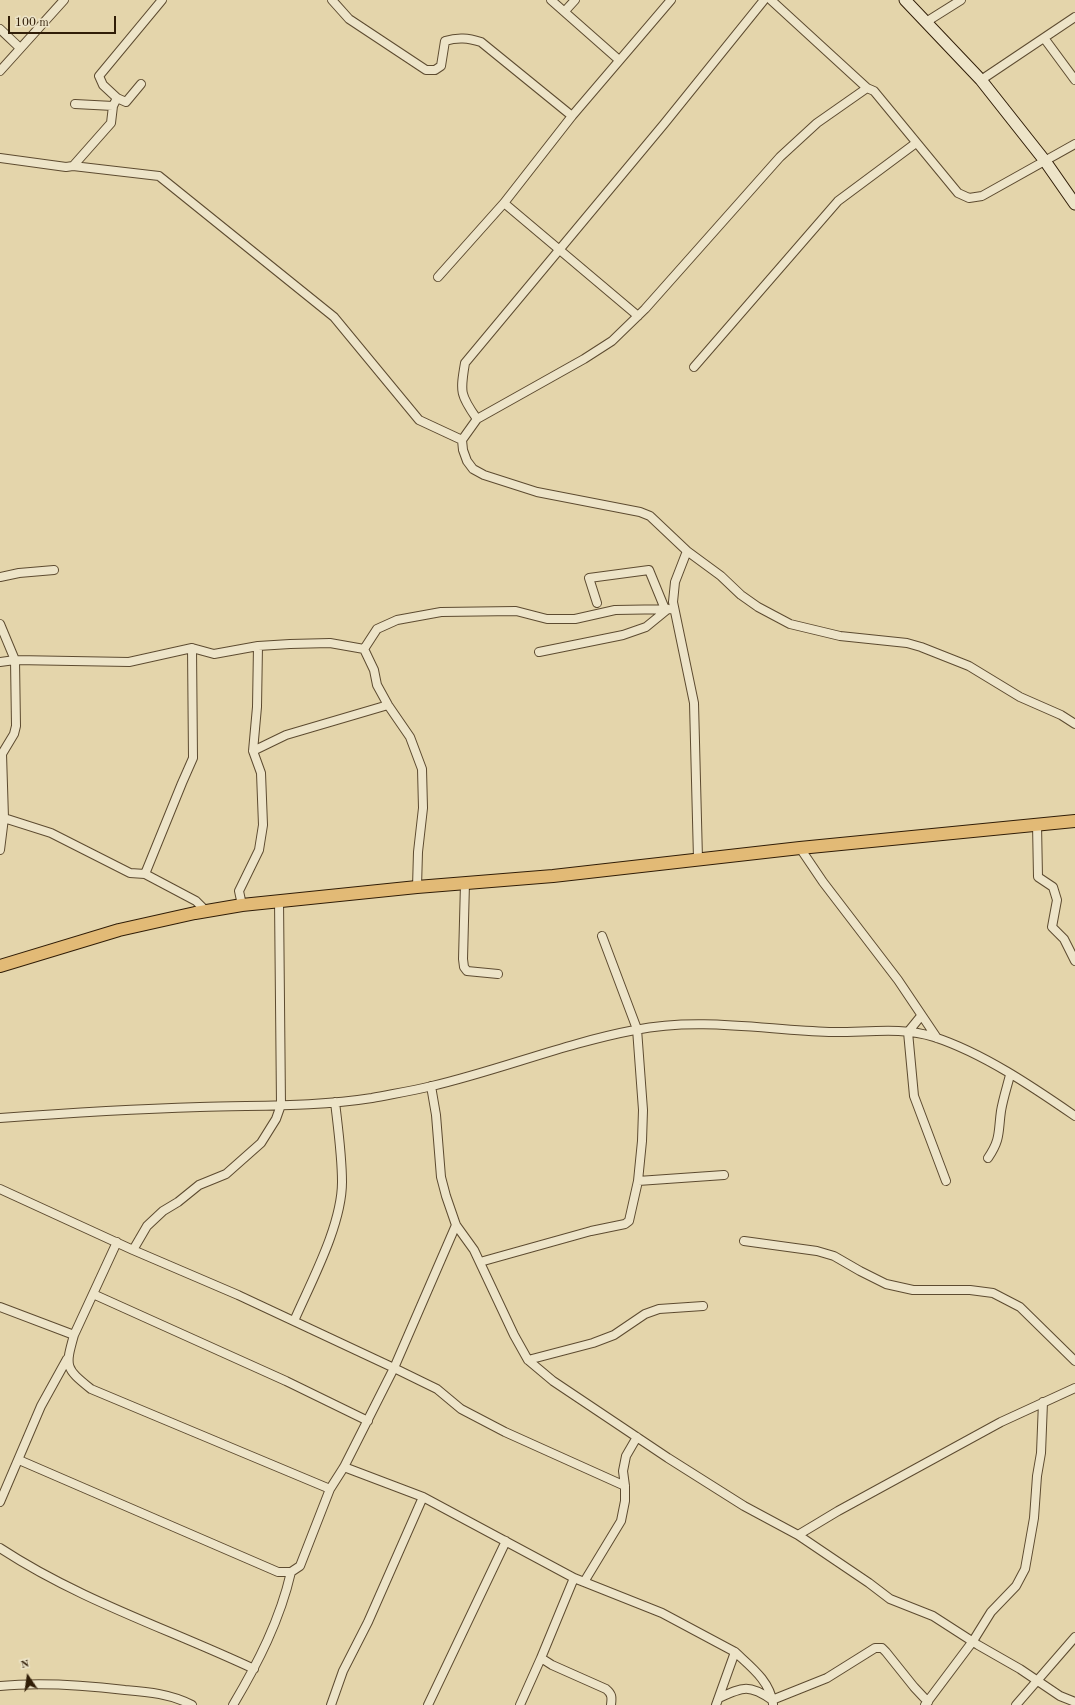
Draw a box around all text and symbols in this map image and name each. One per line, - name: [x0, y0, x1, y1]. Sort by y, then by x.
- scale bar: [10, 8, 118, 34]
- text: 100 m: [15, 17, 49, 29]
- north arrow: [8, 1657, 48, 1697]
- text: N: [20, 1659, 31, 1671]

